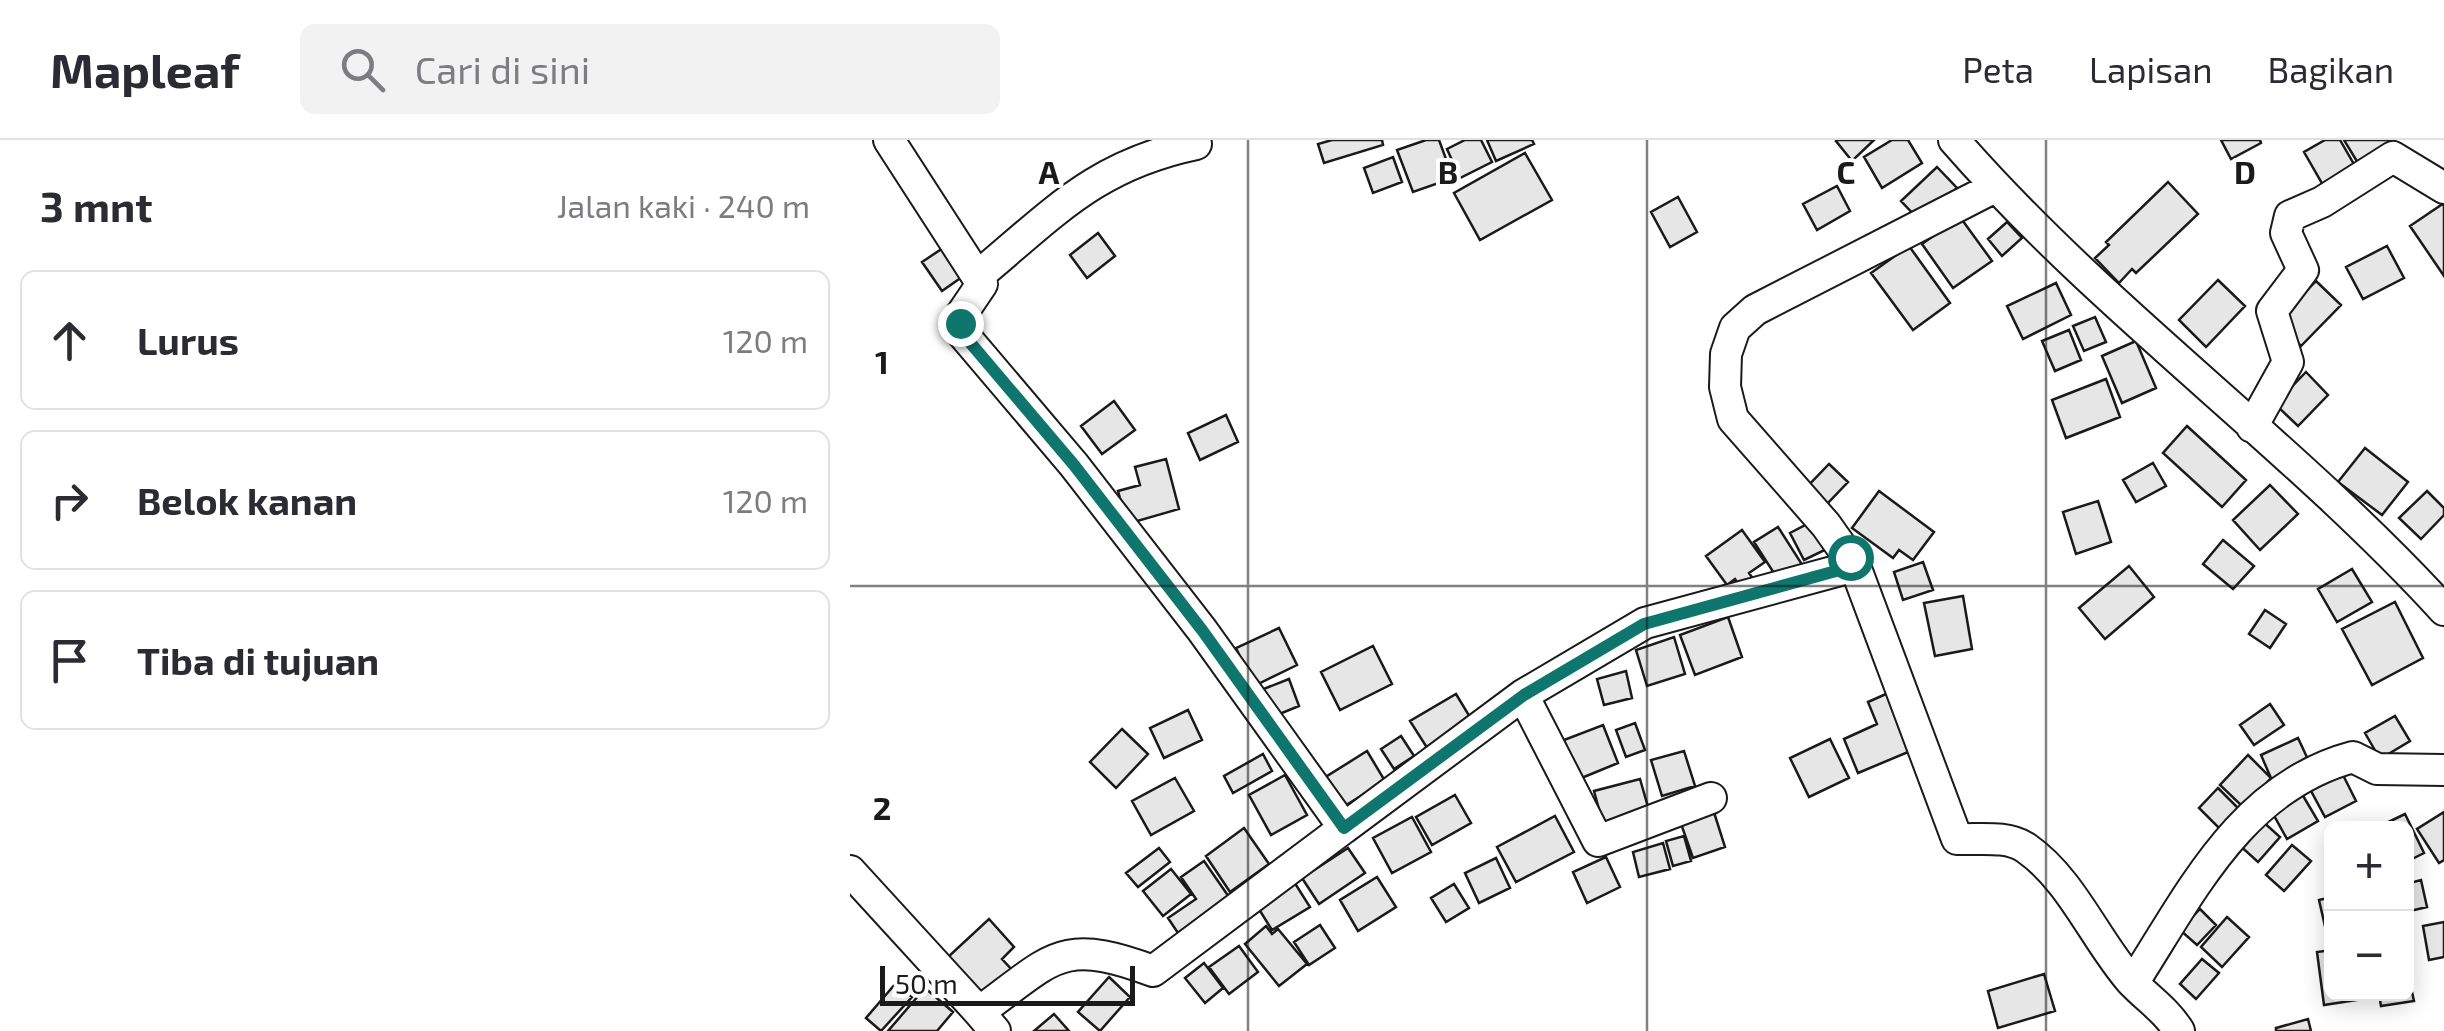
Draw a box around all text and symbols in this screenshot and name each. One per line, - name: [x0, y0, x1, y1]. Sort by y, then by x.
- search box: [300, 24, 1000, 114]
- text: Mapleaf: [50, 40, 240, 98]
- icon: search: [335, 42, 390, 97]
- text: Cari di sini: [415, 46, 590, 92]
- text: Peta: [1962, 48, 2034, 90]
- text: Lapisan: [2089, 48, 2213, 90]
- text: Bagikan: [2268, 48, 2394, 90]
- text: A: [1039, 152, 1060, 190]
- text: B: [1438, 152, 1458, 190]
- text: C: [1837, 152, 1855, 190]
- text: D: [2234, 152, 2256, 190]
- text: 3 mnt: [40, 180, 152, 230]
- text: Jalan kaki · 240 m: [557, 186, 810, 224]
- route end: [938, 301, 984, 347]
- icon: ahead: [42, 313, 97, 368]
- text: Lurus: [137, 317, 239, 363]
- text: 120 m: [723, 321, 808, 359]
- text: 1: [875, 342, 889, 380]
- icon: right: [42, 473, 97, 528]
- text: Belok kanan: [137, 477, 357, 523]
- text: 120 m: [723, 481, 808, 519]
- route start: [1828, 535, 1874, 581]
- icon: arrive: [42, 633, 97, 688]
- text: Tiba di tujuan: [137, 637, 379, 683]
- text: 2: [873, 788, 891, 826]
- map controls: [2324, 821, 2414, 1001]
- button: +: [2324, 821, 2414, 911]
- button: −: [2324, 911, 2414, 1001]
- scale bar: [880, 961, 1135, 1006]
- text: 50 m: [895, 966, 958, 1000]

